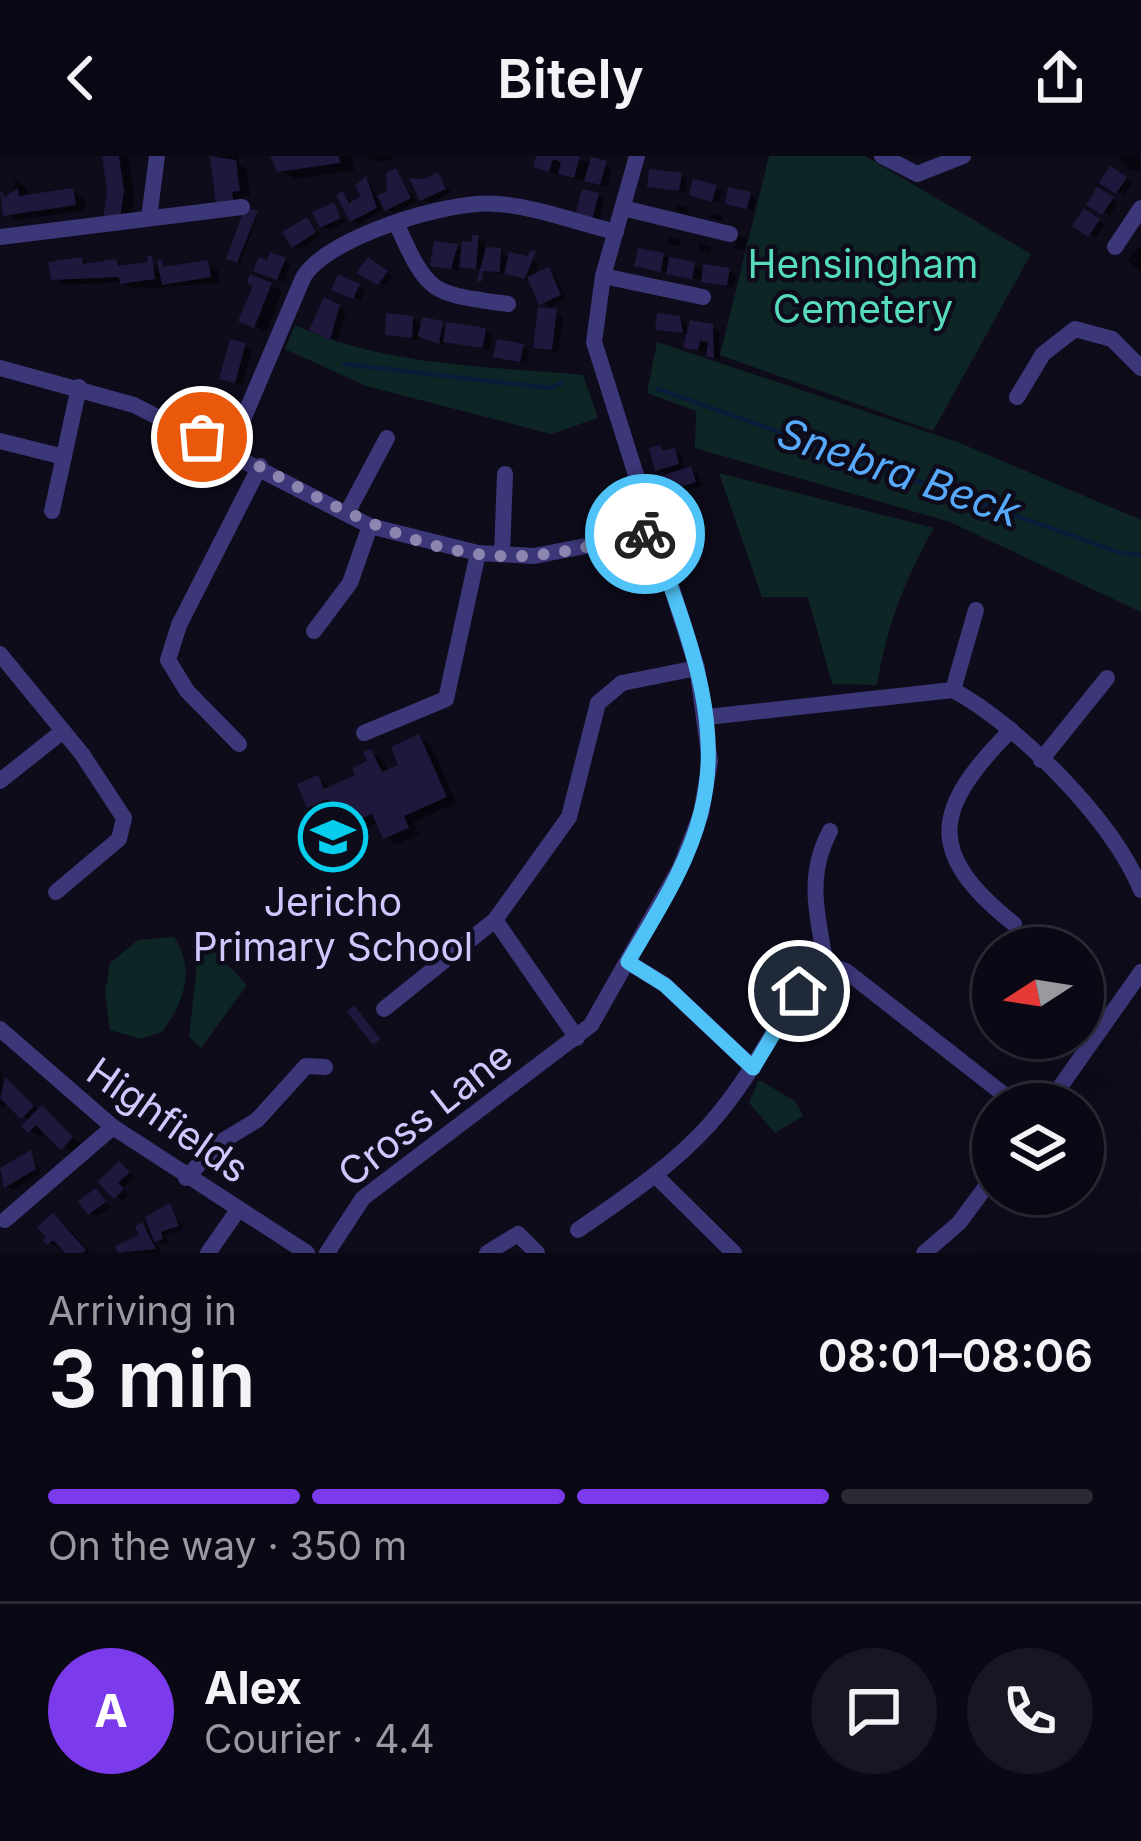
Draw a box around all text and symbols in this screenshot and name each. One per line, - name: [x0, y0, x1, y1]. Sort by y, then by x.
- icon: back: [48, 45, 114, 111]
- icon: share: [1027, 45, 1093, 111]
- text: Bitely: [497, 46, 644, 111]
- park label: Hensingham Cemetery: [748, 240, 978, 332]
- pin: [151, 386, 253, 488]
- icon: bag: [169, 404, 235, 470]
- water label: Snebra Beck: [771, 406, 1028, 537]
- courier: [585, 474, 705, 594]
- icon: bike: [612, 501, 678, 567]
- school or university icon: Jericho Primary School: [298, 802, 368, 872]
- place label: Jericho Primary School: [193, 878, 473, 970]
- north arrow: [972, 927, 1104, 1059]
- map controls: [972, 927, 1104, 1215]
- pin: [748, 940, 850, 1042]
- icon: home: [766, 958, 832, 1024]
- street label: Cross Lane: [328, 1031, 521, 1196]
- street label: Highfields: [79, 1047, 258, 1192]
- button: layers: [972, 1083, 1104, 1215]
- text: Arriving in: [48, 1287, 237, 1334]
- text: 08:01–08:06: [818, 1328, 1093, 1383]
- text: 3 min: [48, 1331, 256, 1426]
- text: On the way · 350 m: [48, 1522, 407, 1569]
- button: chat: [811, 1648, 937, 1774]
- button: phone: [967, 1648, 1093, 1774]
- text: Alex: [204, 1660, 302, 1715]
- text: A: [94, 1683, 128, 1738]
- text: Courier · 4.4: [204, 1715, 435, 1762]

